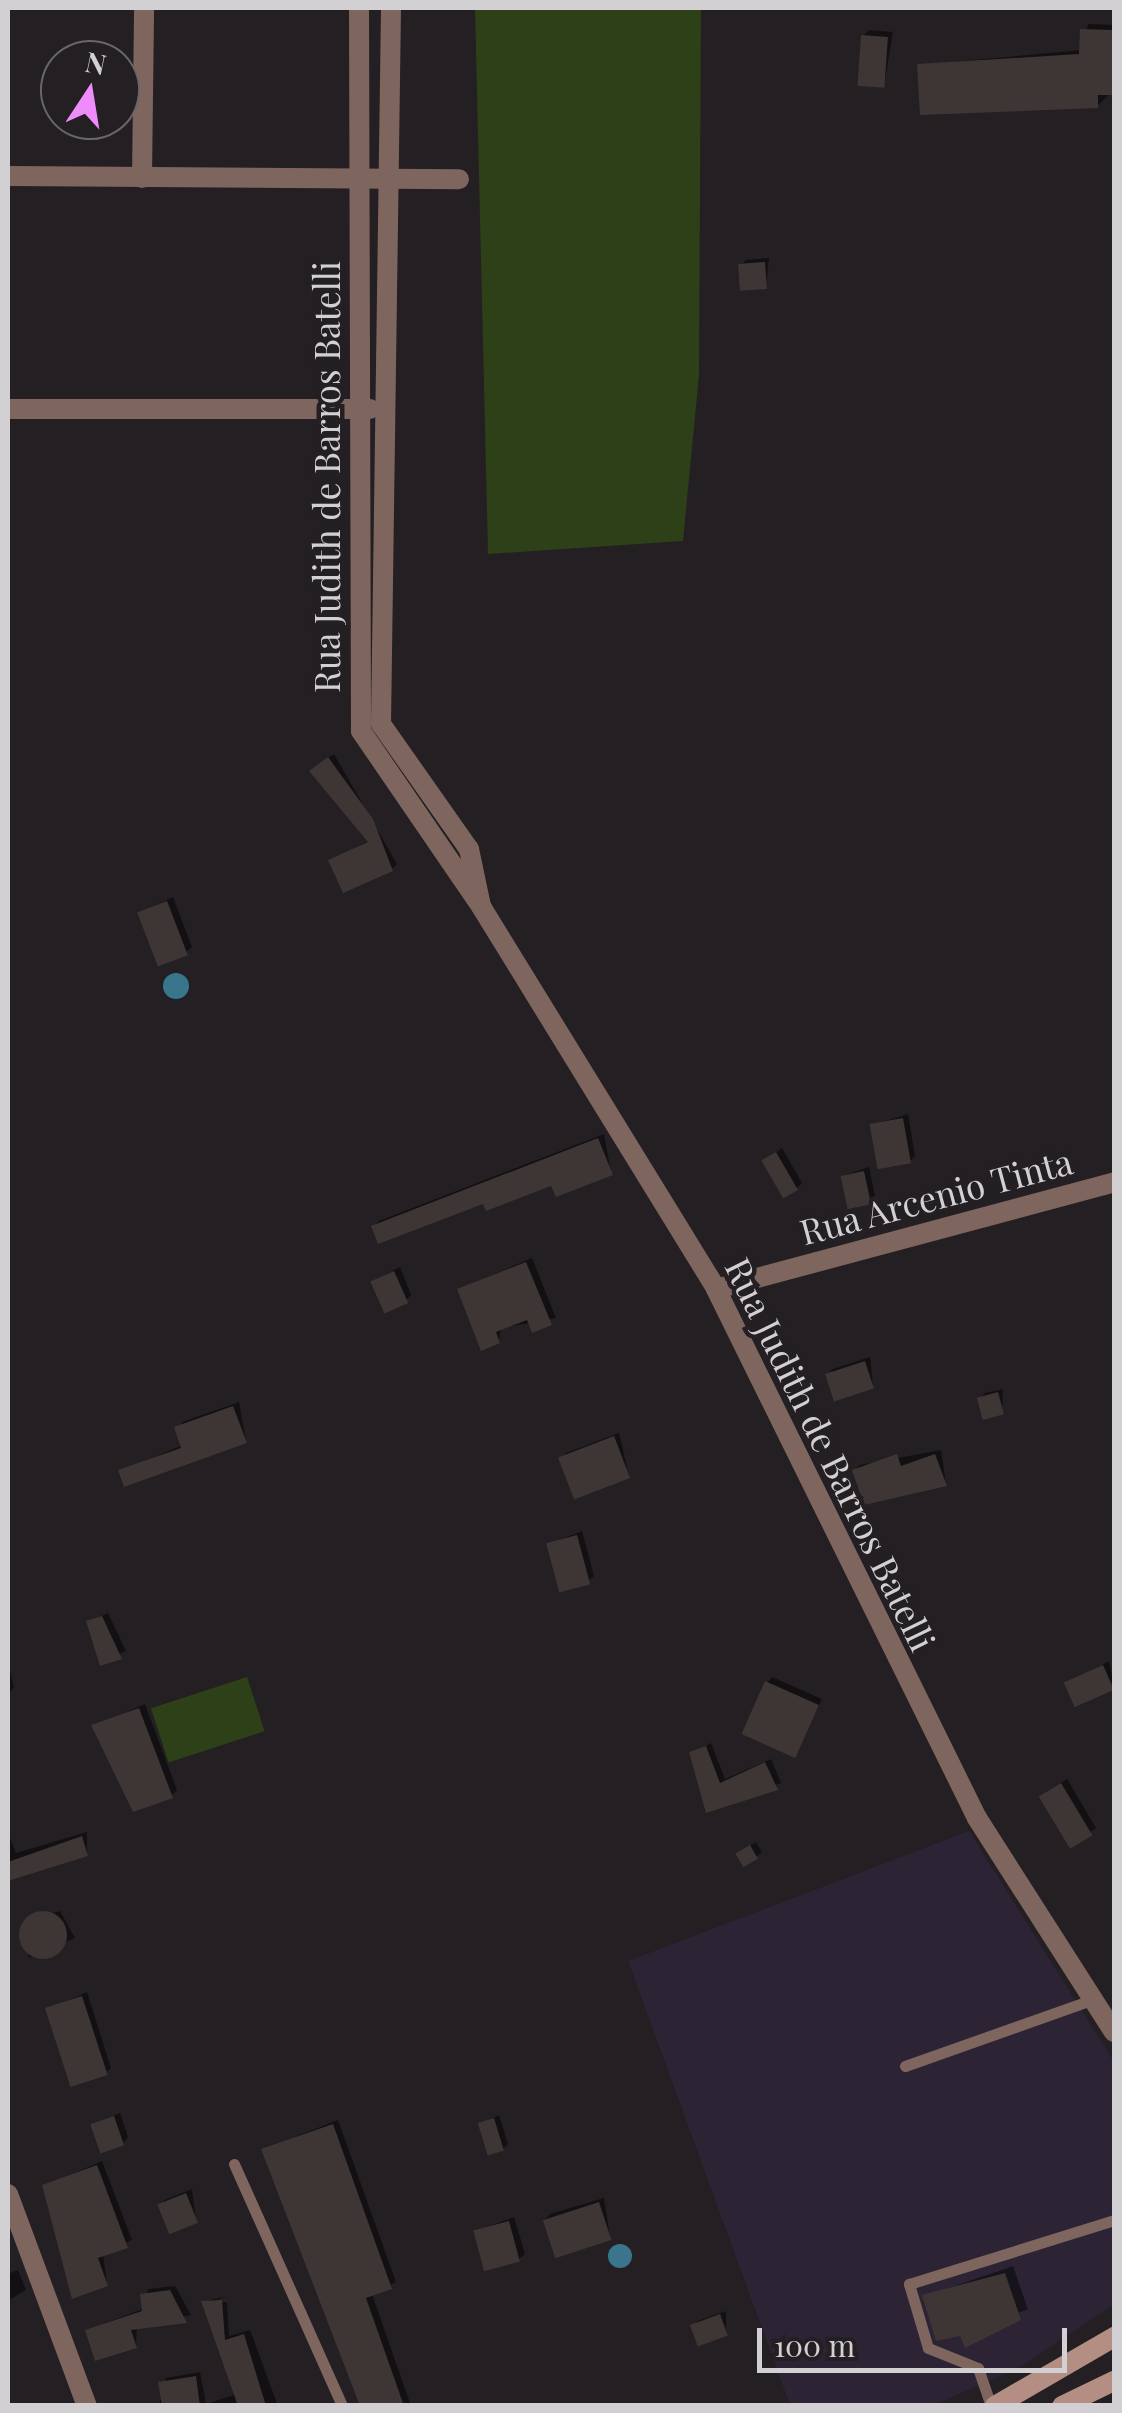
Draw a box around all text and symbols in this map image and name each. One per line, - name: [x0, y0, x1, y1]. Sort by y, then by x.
- north arrow: [40, 40, 140, 140]
- text: N: [82, 42, 110, 82]
- street label: Rua Judith de Barros Batelli: [305, 261, 347, 693]
- street label: Rua Arcenio Tinta: [794, 1139, 1078, 1253]
- street label: Rua Judith de Barros Batelli: [717, 1251, 945, 1657]
- scale bar: [762, 2308, 1072, 2370]
- text: 100 m: [774, 2325, 855, 2365]

